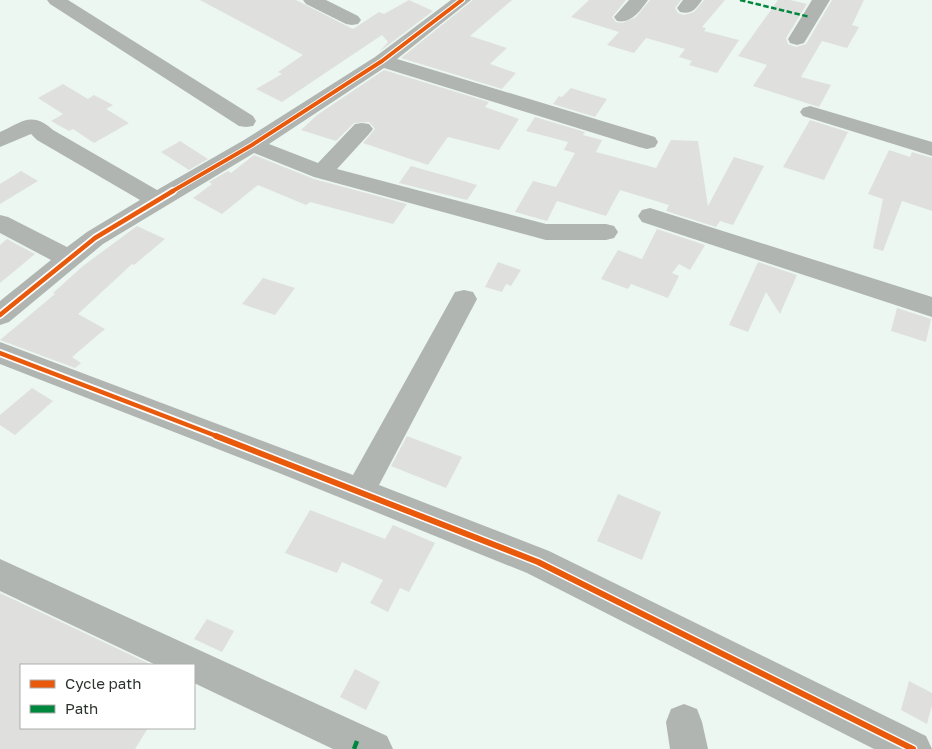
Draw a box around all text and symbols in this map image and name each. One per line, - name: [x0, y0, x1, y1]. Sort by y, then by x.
- legend: [20, 664, 195, 729]
- text: Cycle path: [65, 674, 141, 692]
- text: Path: [65, 699, 98, 717]

